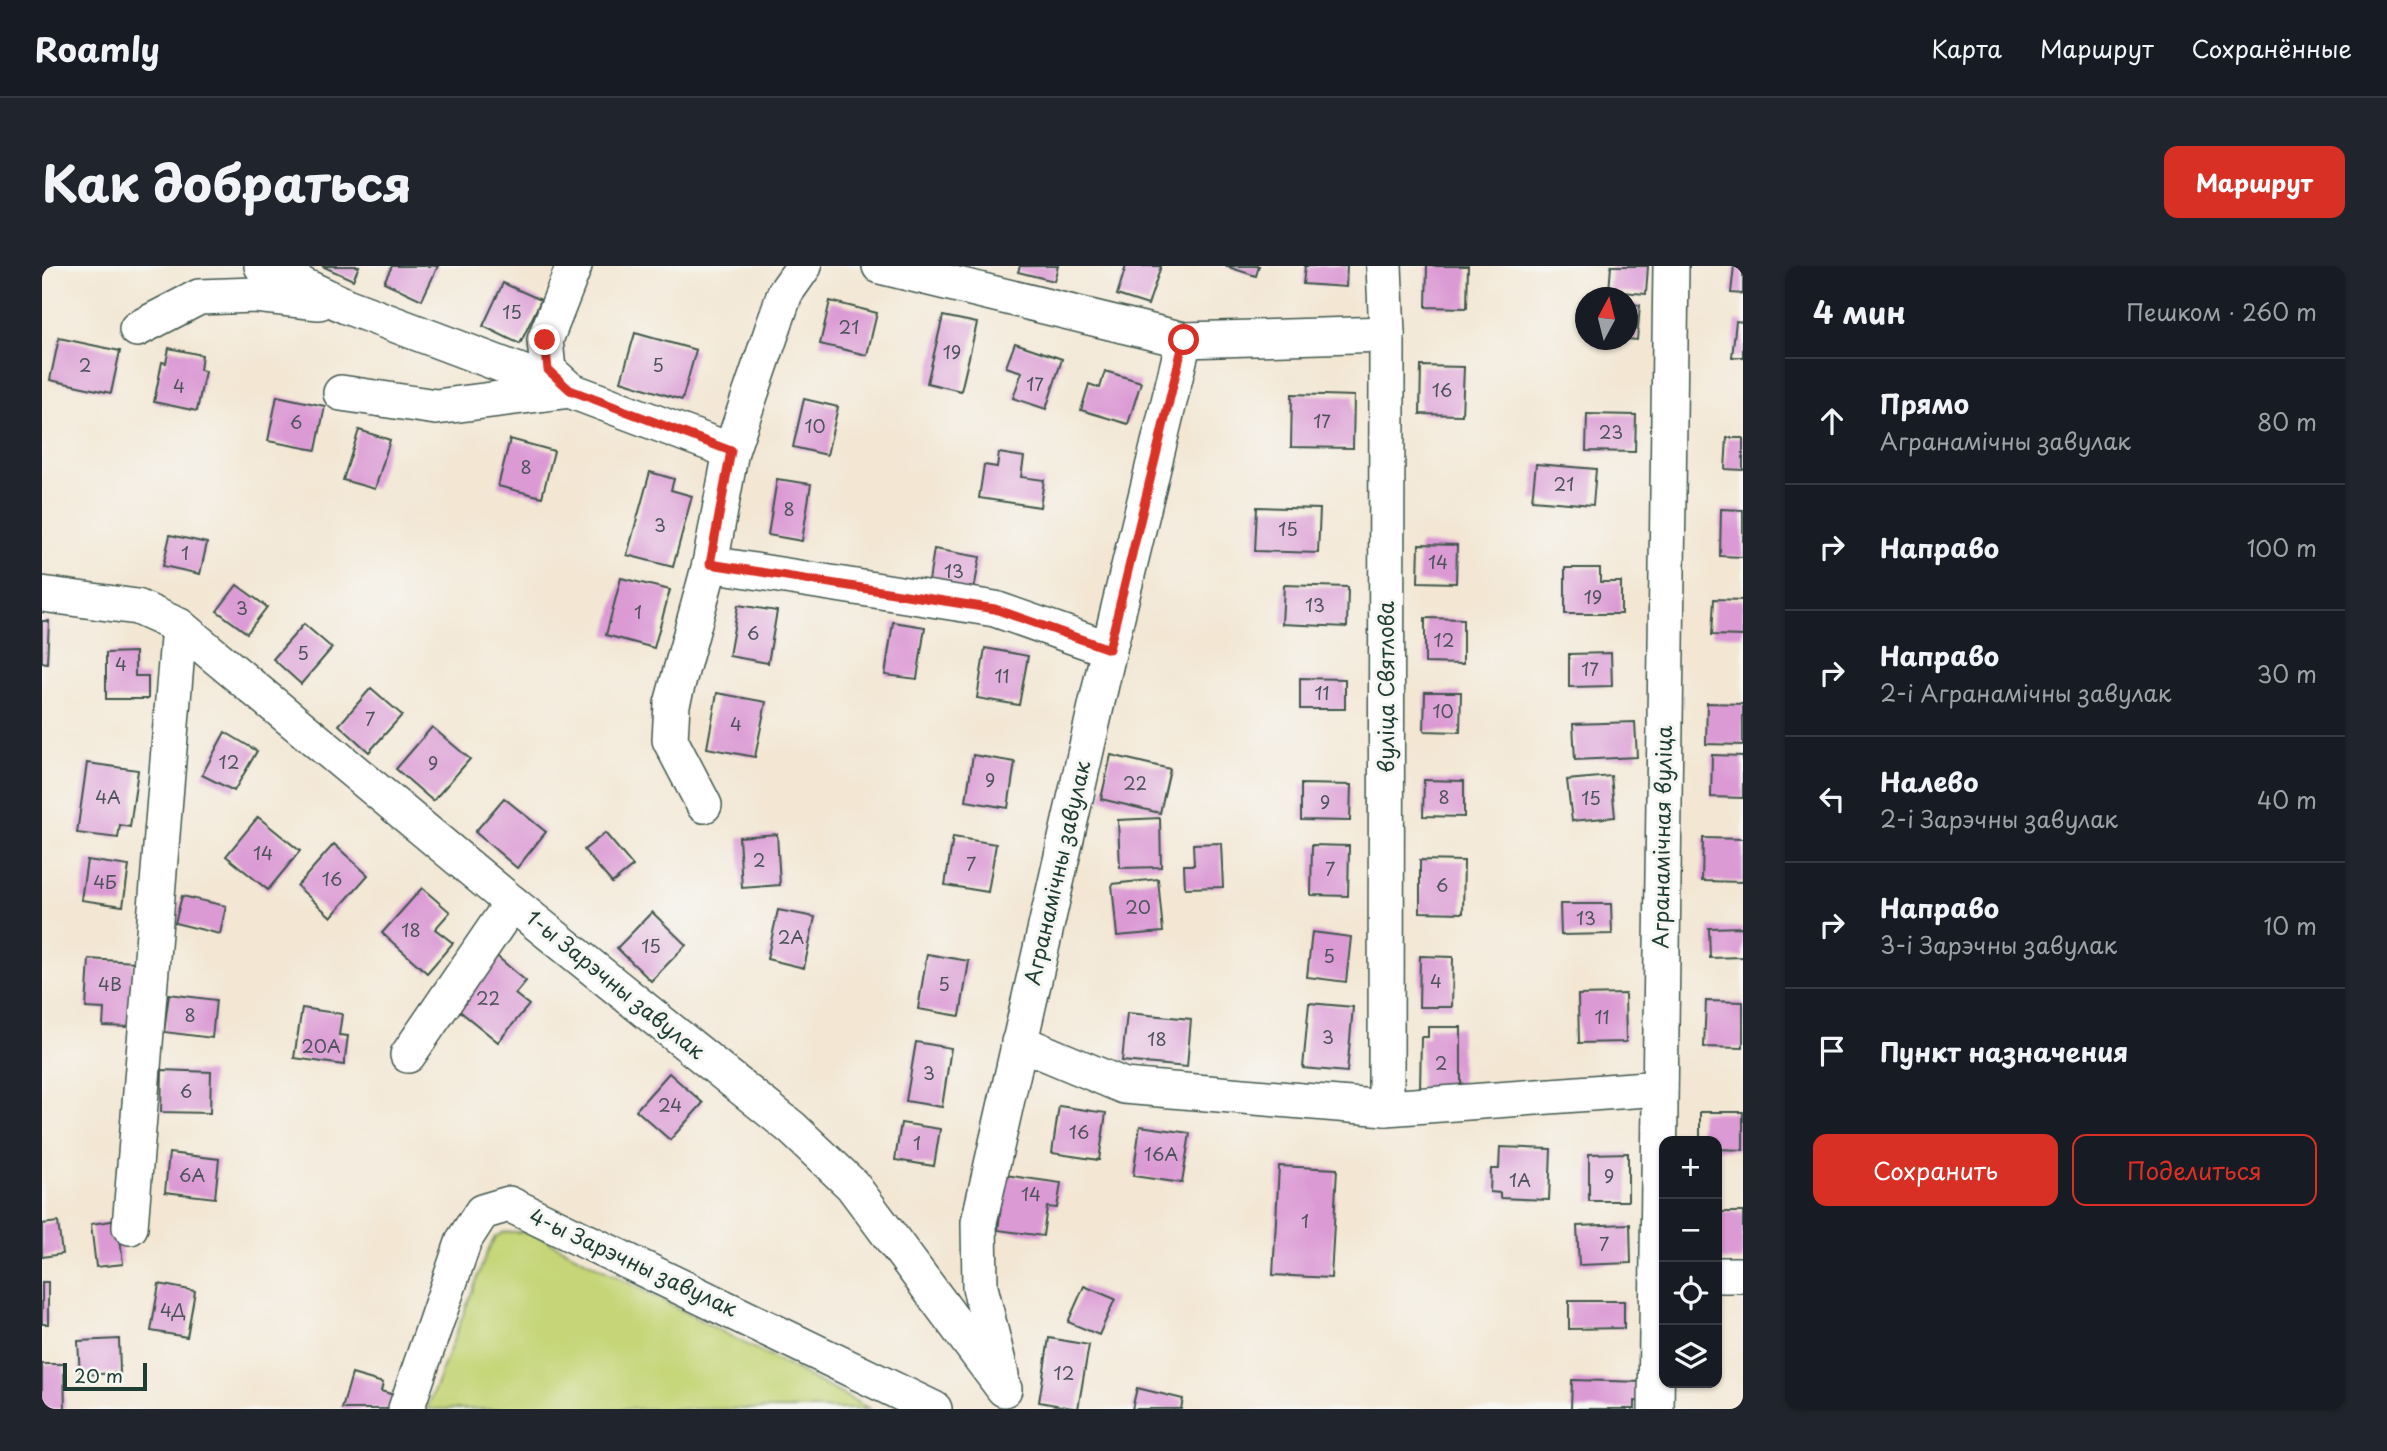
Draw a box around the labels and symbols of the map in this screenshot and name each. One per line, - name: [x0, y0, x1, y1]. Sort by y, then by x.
- north arrow: [1575, 287, 1638, 350]
- house number: 15: [502, 298, 522, 325]
- house number: 21: [839, 313, 859, 340]
- route end: [529, 324, 560, 355]
- route start: [1168, 324, 1199, 355]
- house number: 19: [943, 338, 961, 365]
- house number: 2: [79, 351, 91, 378]
- house number: 5: [652, 351, 664, 378]
- house number: 17: [1026, 370, 1044, 397]
- house number: 4: [173, 372, 185, 399]
- house number: 16: [1432, 376, 1452, 403]
- house number: 17: [1313, 407, 1331, 434]
- house number: 6: [290, 408, 302, 435]
- house number: 10: [804, 412, 826, 439]
- house number: 23: [1599, 418, 1623, 445]
- house number: 8: [520, 453, 532, 480]
- house number: 21: [1554, 470, 1574, 497]
- house number: 8: [783, 495, 795, 522]
- house number: 3: [654, 511, 666, 538]
- house number: 15: [1278, 515, 1298, 542]
- house number: 1: [181, 539, 189, 566]
- house number: 14: [1428, 548, 1448, 575]
- house number: 13: [944, 557, 964, 584]
- house number: 19: [1584, 583, 1602, 610]
- house number: 13: [1305, 591, 1325, 618]
- house number: 3: [236, 594, 248, 621]
- house number: 1: [634, 598, 642, 625]
- street label: вуліца Святлова: [1369, 601, 1401, 773]
- house number: 6: [747, 619, 759, 646]
- house number: 12: [1434, 626, 1454, 653]
- house number: 5: [297, 639, 309, 666]
- house number: 4: [115, 650, 127, 677]
- house number: 17: [1581, 655, 1599, 682]
- house number: 11: [994, 662, 1010, 689]
- house number: 11: [1314, 679, 1330, 706]
- house number: 10: [1432, 697, 1454, 724]
- house number: 7: [365, 705, 375, 732]
- house number: 4: [730, 710, 742, 737]
- street label: Агранамічная вуліца: [1643, 725, 1679, 949]
- house number: 12: [219, 748, 239, 775]
- house number: 9: [428, 749, 438, 776]
- street label: Агранамічны завулак: [1015, 757, 1098, 988]
- house number: 9: [985, 766, 995, 793]
- house number: 22: [1123, 769, 1147, 796]
- house number: 4А: [95, 783, 121, 810]
- house number: 8: [1438, 783, 1450, 810]
- house number: 15: [1581, 784, 1601, 811]
- house number: 9: [1320, 788, 1330, 815]
- house number: 14: [253, 839, 273, 866]
- house number: 2: [753, 846, 765, 873]
- house number: 7: [966, 850, 976, 877]
- house number: 7: [1325, 855, 1335, 882]
- house number: 16: [322, 865, 342, 892]
- house number: 4Б: [93, 868, 117, 895]
- house number: 6: [1436, 871, 1448, 898]
- house number: 20: [1125, 893, 1151, 920]
- street label: 1-ы Зарэчны завулак: [520, 901, 713, 1066]
- house number: 13: [1576, 904, 1596, 931]
- house number: 18: [401, 916, 421, 943]
- house number: 2А: [778, 923, 804, 950]
- house number: 15: [641, 932, 661, 959]
- house number: 5: [1323, 942, 1335, 969]
- house number: 4: [1430, 967, 1442, 994]
- house number: 4В: [98, 970, 122, 997]
- house number: 5: [938, 970, 950, 997]
- house number: 22: [476, 984, 500, 1011]
- house number: 8: [184, 1001, 196, 1028]
- house number: 11: [1594, 1003, 1610, 1030]
- house number: 3: [1322, 1023, 1334, 1050]
- house number: 18: [1147, 1025, 1167, 1052]
- house number: 20А: [301, 1032, 341, 1059]
- house number: 2: [1435, 1049, 1447, 1076]
- house number: 3: [923, 1059, 935, 1086]
- house number: 6: [180, 1077, 192, 1104]
- house number: 24: [658, 1091, 682, 1118]
- house number: 16: [1069, 1118, 1089, 1145]
- house number: 1: [913, 1129, 921, 1156]
- house number: 16А: [1144, 1140, 1178, 1167]
- house number: 6А: [179, 1161, 205, 1188]
- house number: 9: [1604, 1162, 1614, 1189]
- house number: 1А: [1509, 1166, 1531, 1193]
- house number: 14: [1021, 1180, 1041, 1207]
- street label: 4-ы Зарэчны завулак: [524, 1199, 744, 1324]
- house number: 1: [1301, 1207, 1309, 1234]
- house number: 7: [1599, 1230, 1609, 1257]
- house number: 4Д: [160, 1296, 186, 1323]
- house number: 12: [1054, 1359, 1074, 1386]
- scale bar: [63, 1360, 147, 1392]

